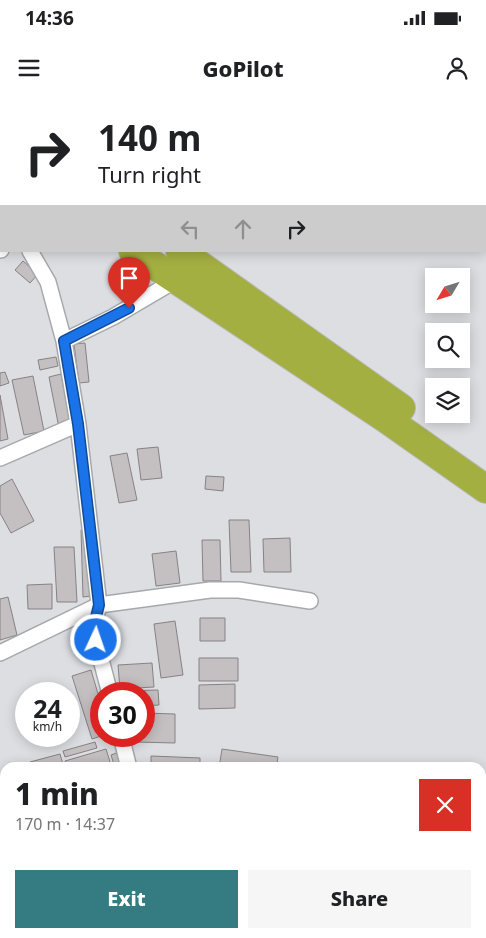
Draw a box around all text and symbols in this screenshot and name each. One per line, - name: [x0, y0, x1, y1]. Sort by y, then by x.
- text: 14:36: [25, 5, 74, 31]
- text: GoPilot: [202, 53, 284, 83]
- icon: menu: [15, 54, 43, 82]
- icon: person: [443, 54, 471, 82]
- text: 140 m: [98, 114, 201, 161]
- icon: right: [15, 120, 80, 185]
- text: Turn right: [98, 159, 201, 189]
- icon: left: [176, 215, 204, 243]
- icon: ahead: [229, 215, 257, 243]
- icon: right: [282, 215, 310, 243]
- pin: [108, 257, 150, 308]
- icon: arrive: [115, 264, 143, 292]
- north arrow: [425, 268, 470, 312]
- map controls: [425, 268, 470, 423]
- button: search: [425, 323, 470, 368]
- button: layers: [425, 378, 470, 423]
- position arrow: [69, 613, 121, 665]
- speed limit sign: 30: [90, 682, 155, 747]
- text: 24: [33, 691, 62, 725]
- text: km/h: [33, 718, 62, 735]
- text: 1 min: [15, 773, 99, 814]
- button: close: [419, 779, 471, 831]
- text: 170 m · 14:37: [15, 813, 115, 835]
- button: Exit: [15, 870, 238, 928]
- button: Share: [248, 870, 471, 928]

